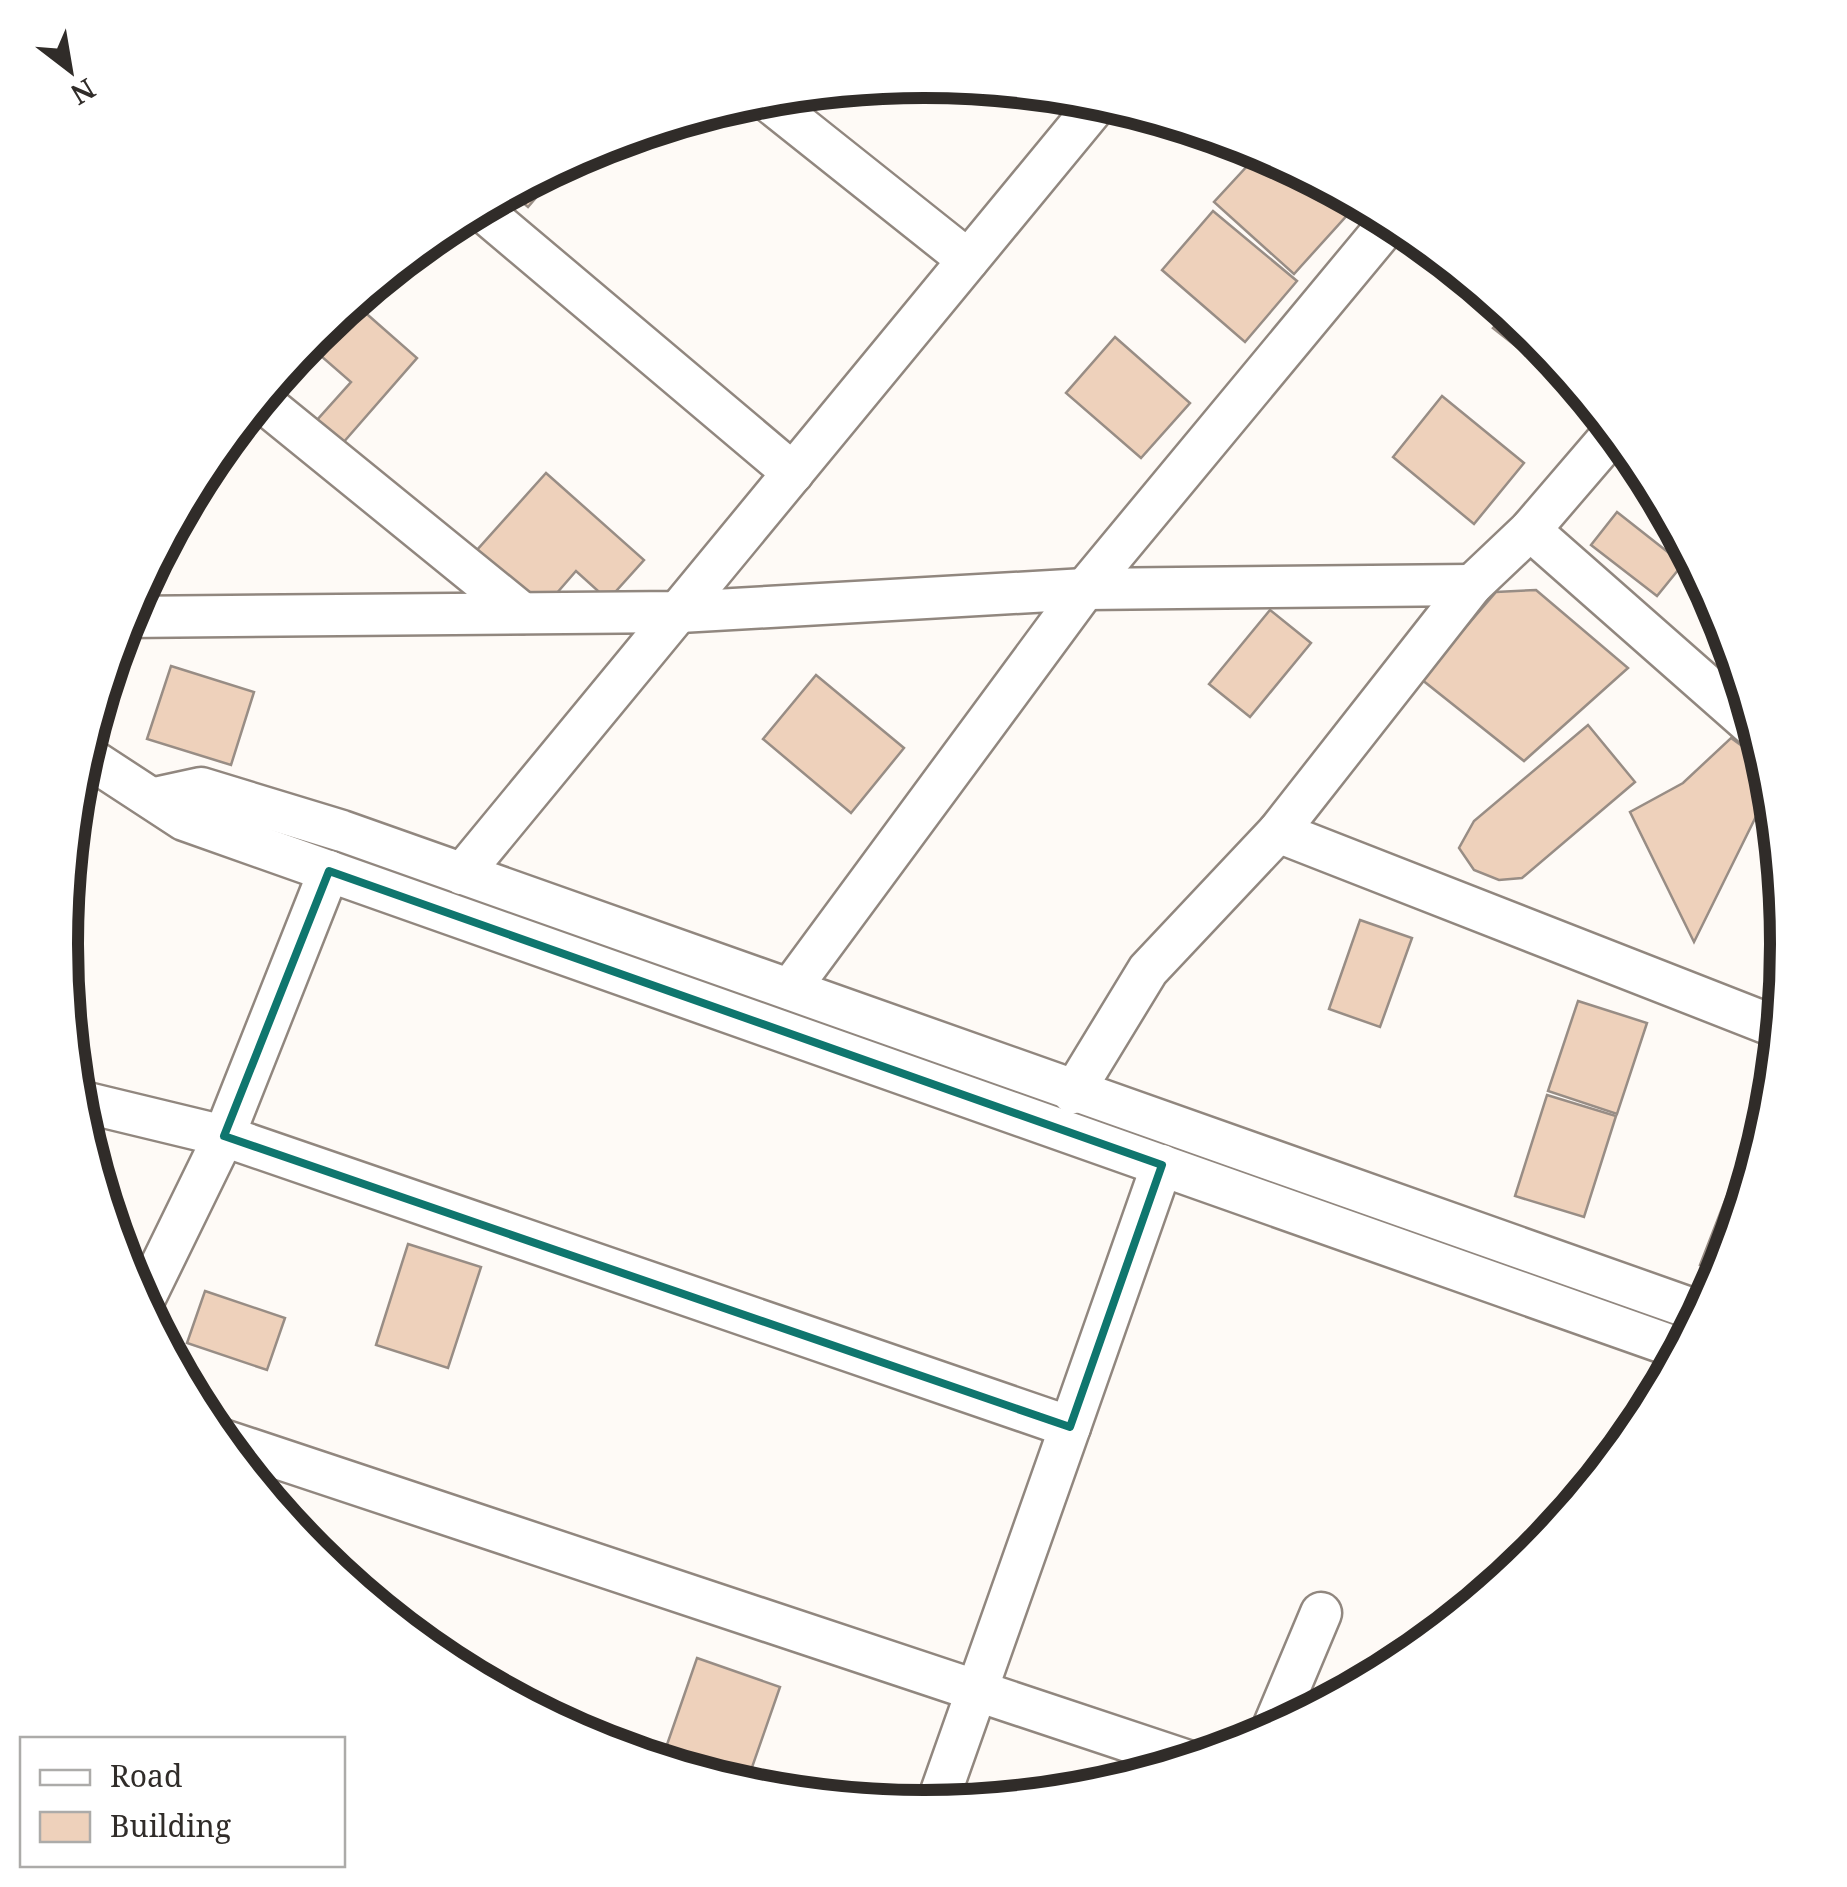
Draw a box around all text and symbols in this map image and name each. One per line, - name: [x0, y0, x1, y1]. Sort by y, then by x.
- north arrow: [20, 20, 120, 120]
- text: N: [64, 70, 103, 114]
- legend: [20, 1737, 345, 1867]
- text: Road: [110, 1755, 182, 1796]
- text: Building: [110, 1805, 231, 1846]

